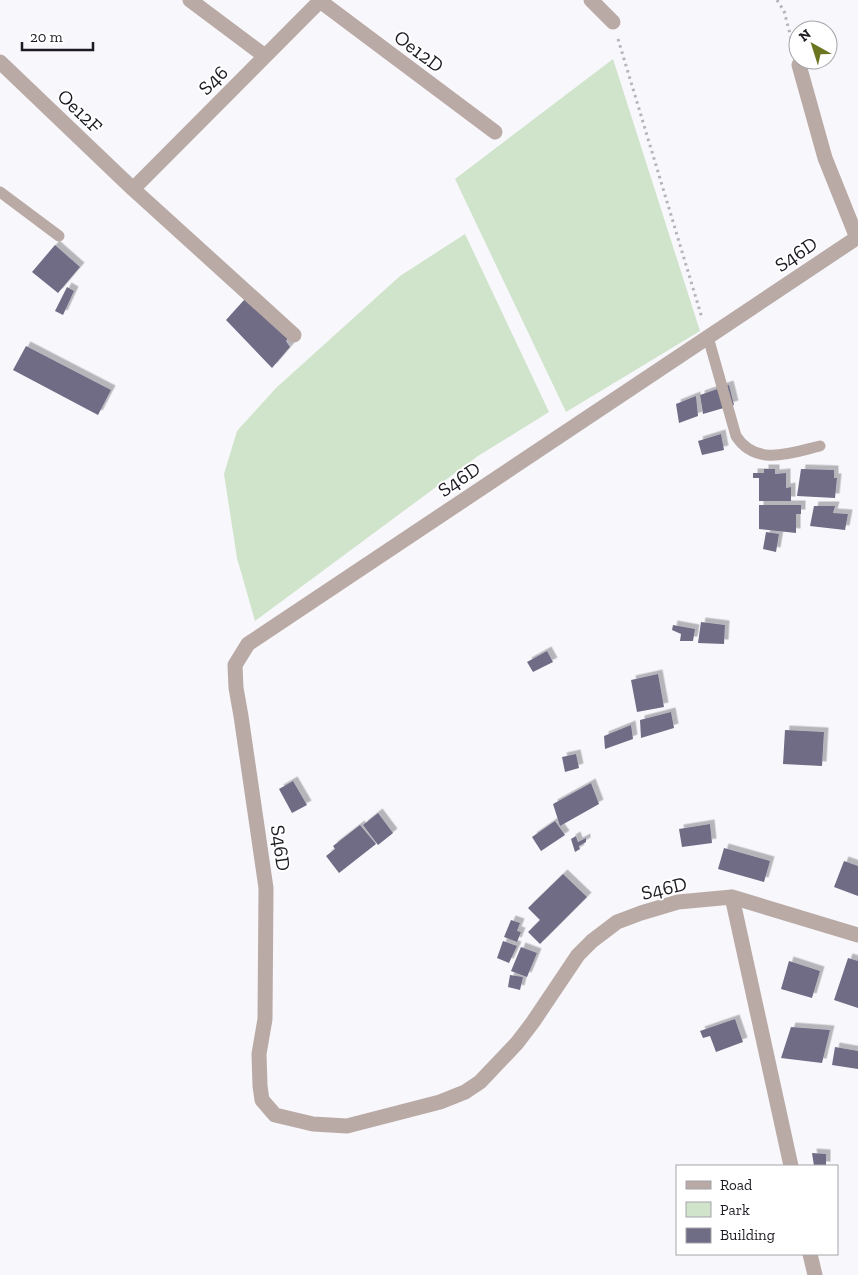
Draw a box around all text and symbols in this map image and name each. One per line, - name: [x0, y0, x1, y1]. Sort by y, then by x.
- scale bar: [22, 20, 94, 52]
- north arrow: [788, 20, 838, 70]
- street label: Oe12D: [389, 25, 449, 77]
- text: N: [796, 25, 815, 45]
- text: 20 m: [30, 28, 63, 46]
- street label: S46: [193, 60, 233, 100]
- street label: Oe12F: [53, 84, 107, 138]
- street label: S46D: [770, 231, 822, 277]
- street label: S46D: [433, 456, 485, 502]
- street label: S46D: [266, 823, 296, 873]
- street label: S46D: [639, 871, 689, 905]
- legend: [676, 1165, 838, 1255]
- text: Road: [720, 1176, 753, 1194]
- text: Park: [720, 1201, 750, 1219]
- text: Building: [720, 1226, 775, 1244]

